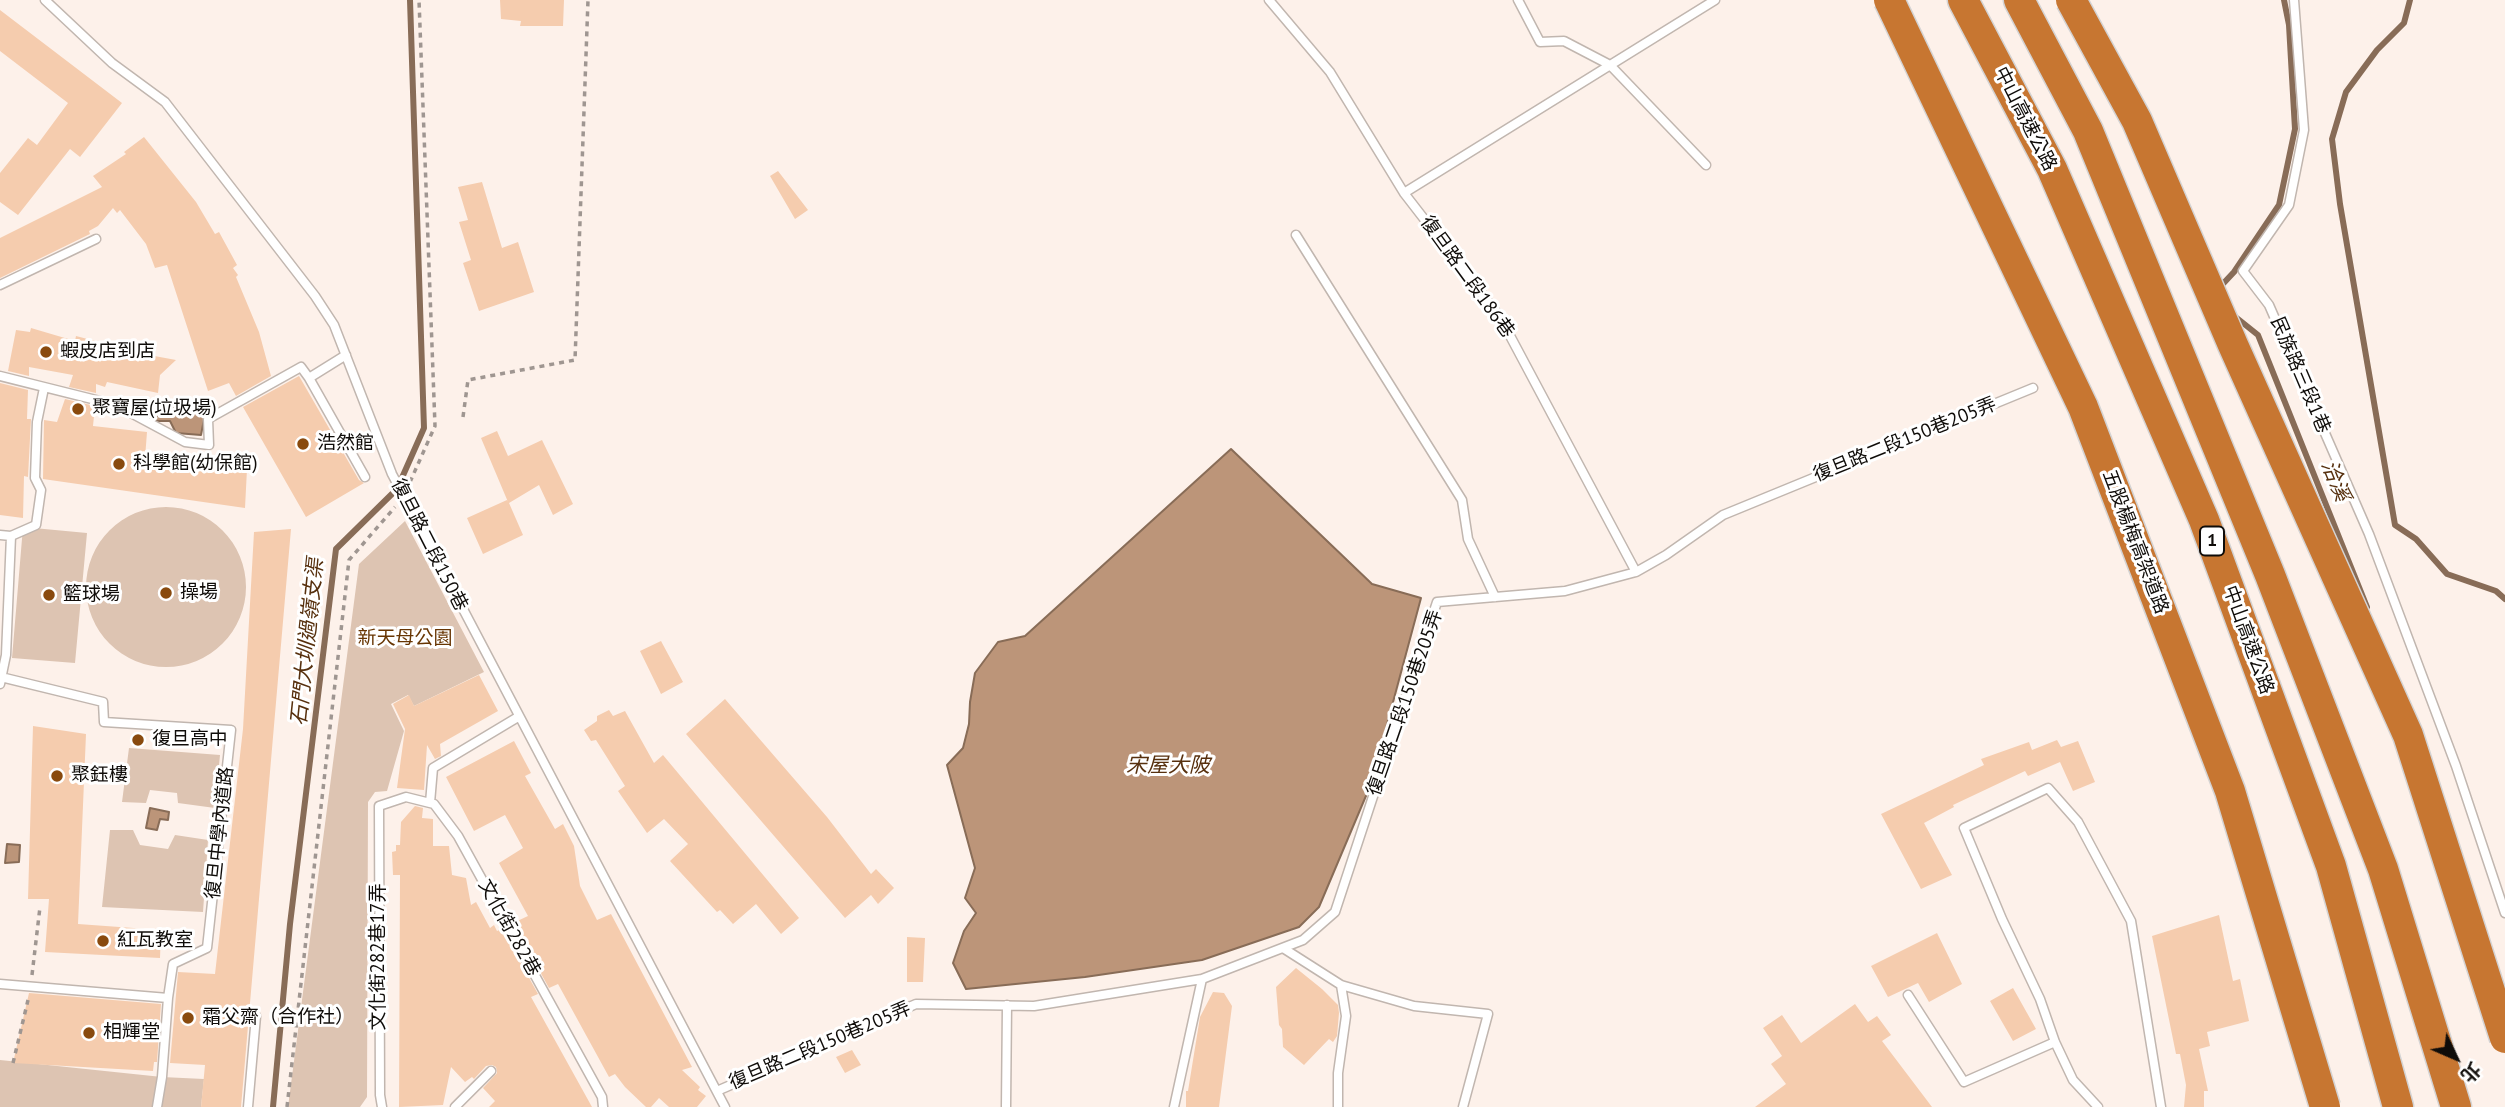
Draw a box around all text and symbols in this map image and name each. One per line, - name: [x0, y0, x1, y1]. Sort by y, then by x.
- street label: 中山高速公路: [1989, 63, 2061, 175]
- street label: 復旦路二段186巷: [1415, 212, 1519, 342]
- street label: 民族路三段1巷: [2265, 313, 2335, 437]
- place label: 蝦皮店到店: [60, 341, 155, 363]
- marker: 蝦皮店到店: [38, 344, 54, 360]
- street label: 復旦路二段150巷205弄: [1810, 393, 2000, 487]
- place label: 聚寶屋(垃圾場): [92, 398, 217, 420]
- marker: 聚寶屋(垃圾場): [70, 401, 86, 417]
- place label: 浩然館: [317, 433, 374, 455]
- marker: 浩然館: [295, 436, 311, 452]
- place label: 科學館(幼保館): [133, 453, 258, 475]
- marker: 科學館(幼保館): [111, 456, 127, 472]
- water label: 洽溪: [2315, 457, 2355, 505]
- street label: 五股楊梅高架道路: [2097, 467, 2173, 617]
- street label: 復旦路二段150巷: [386, 475, 472, 615]
- road number: 1: [2200, 526, 2224, 556]
- water label: 石門大圳過嶺支渠: [287, 557, 329, 727]
- place label: 操場: [180, 582, 218, 604]
- street label: 中山高速公路: [2218, 583, 2278, 697]
- place label: 籃球場: [63, 584, 120, 606]
- marker: 操場: [158, 585, 174, 601]
- marker: 籃球場: [41, 587, 57, 603]
- street label: 復旦路二段150巷205弄: [1362, 607, 1448, 799]
- park label: 新天母公園: [358, 628, 452, 650]
- place label: 復旦高中: [152, 729, 228, 751]
- marker: 復旦高中: [130, 732, 146, 748]
- water label: 宋屋大陂: [1126, 753, 1210, 779]
- place label: 聚鈺樓: [71, 765, 128, 787]
- street label: 復旦中學內道路: [202, 766, 238, 900]
- marker: 聚鈺樓: [49, 768, 65, 784]
- street label: 文化街282巷: [473, 876, 545, 980]
- street label: 文化街282巷17弄: [368, 884, 390, 1030]
- place label: 紅瓦教室: [117, 930, 193, 952]
- marker: 紅瓦教室: [95, 933, 111, 949]
- street label: 復旦路二段150巷205弄: [726, 997, 914, 1095]
- place label: 霜父齋（合作社）: [202, 1007, 354, 1029]
- marker: 霜父齋（合作社）: [180, 1010, 196, 1026]
- place label: 相輝堂: [103, 1022, 160, 1044]
- north arrow: [2421, 1023, 2491, 1093]
- marker: 相輝堂: [81, 1025, 97, 1041]
- text: 北: [2456, 1057, 2486, 1088]

